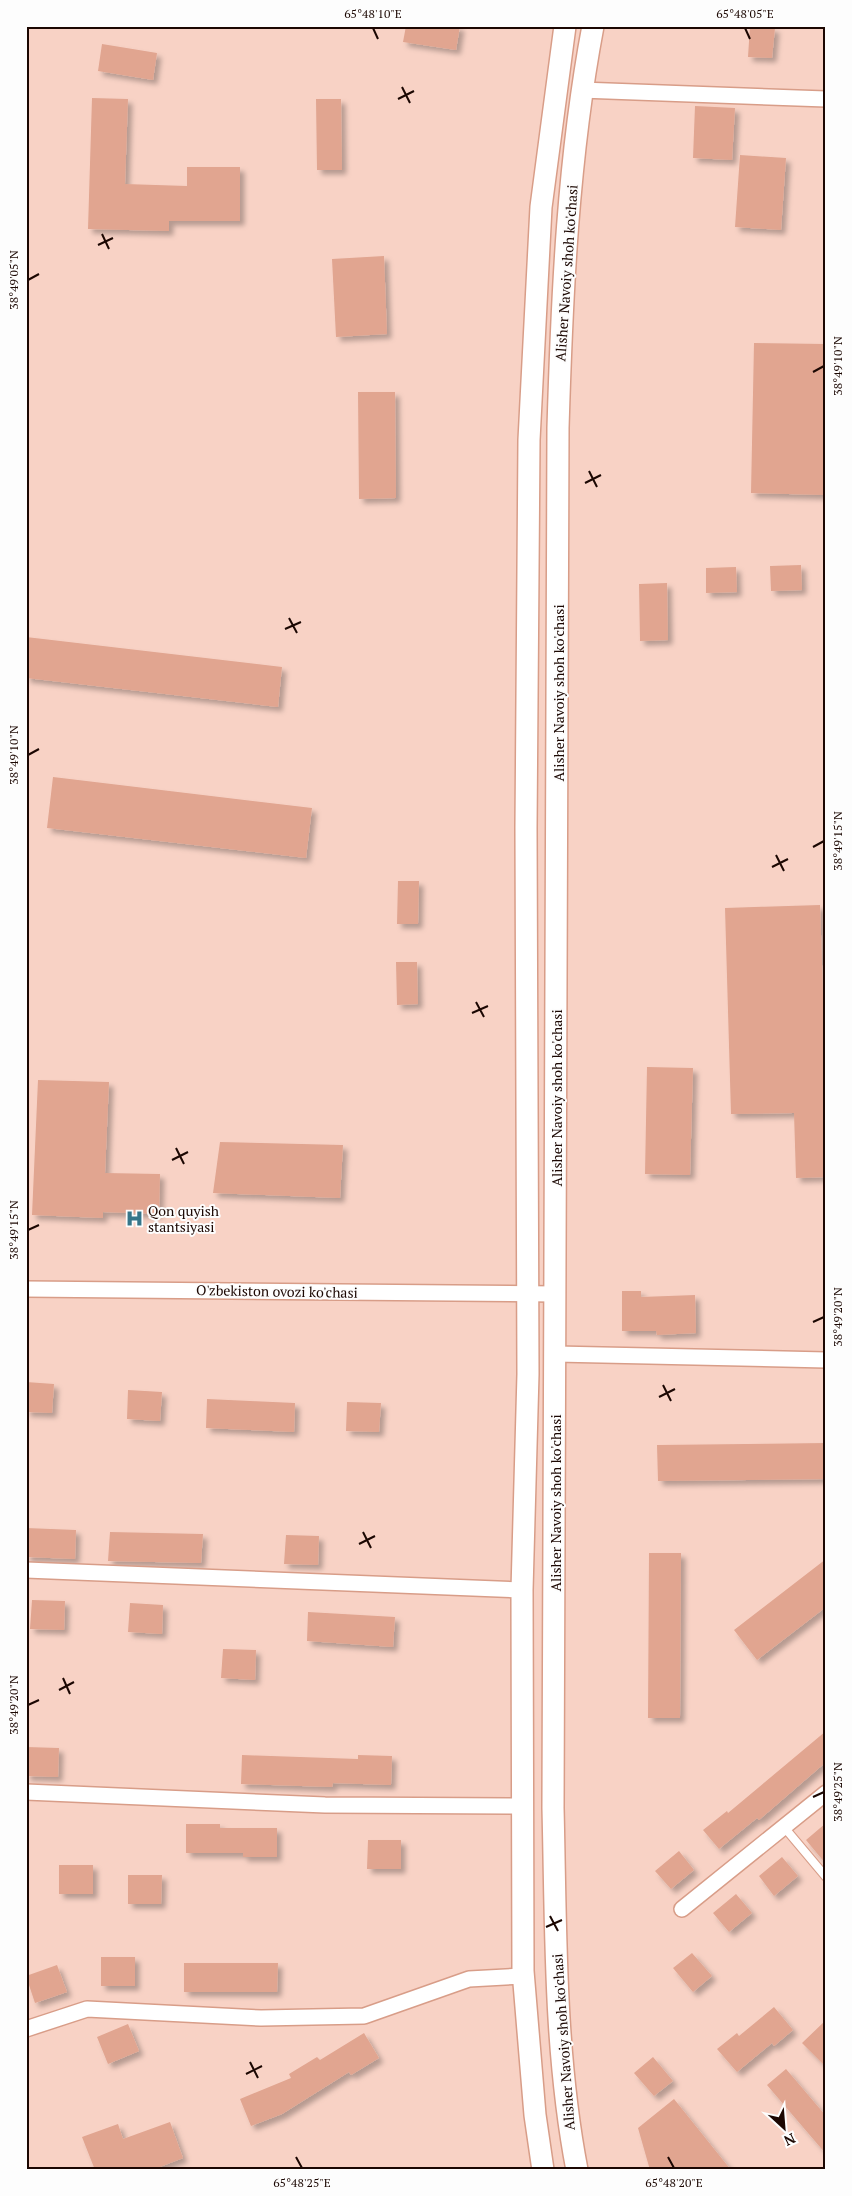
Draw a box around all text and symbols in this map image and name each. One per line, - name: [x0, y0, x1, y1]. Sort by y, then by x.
- text: 65°48'10"E: [344, 6, 402, 21]
- text: 65°48'05"E: [716, 6, 774, 21]
- street label: Alisher Navoiy shoh ko'chasi: [550, 184, 582, 362]
- text: 38°49'05"N: [6, 250, 21, 310]
- text: 38°49'10"N: [830, 336, 845, 396]
- street label: Alisher Navoiy shoh ko'chasi: [549, 604, 568, 782]
- text: 38°49'10"N: [6, 725, 21, 785]
- text: 38°49'15"N: [830, 811, 845, 871]
- street label: Alisher Navoiy shoh ko'chasi: [547, 1009, 566, 1187]
- text: 38°49'15"N: [6, 1200, 21, 1260]
- place label: Qon quyish stantsiyasi: [148, 1201, 219, 1236]
- hospital icon: Qon quyish stantsiyasi: [124, 1208, 144, 1228]
- street label: O'zbekiston ovozi ko'chasi: [196, 1280, 358, 1302]
- text: 38°49'20"N: [830, 1287, 845, 1347]
- street label: Alisher Navoiy shoh ko'chasi: [546, 1414, 565, 1592]
- text: 38°49'20"N: [6, 1675, 21, 1735]
- text: 38°49'25"N: [830, 1762, 845, 1822]
- street label: Alisher Navoiy shoh ko'chasi: [547, 1953, 579, 2131]
- north arrow: [760, 2104, 810, 2154]
- text: N: [781, 2129, 799, 2151]
- text: 65°48'25"E: [273, 2175, 331, 2190]
- text: 65°48'20"E: [645, 2175, 703, 2190]

